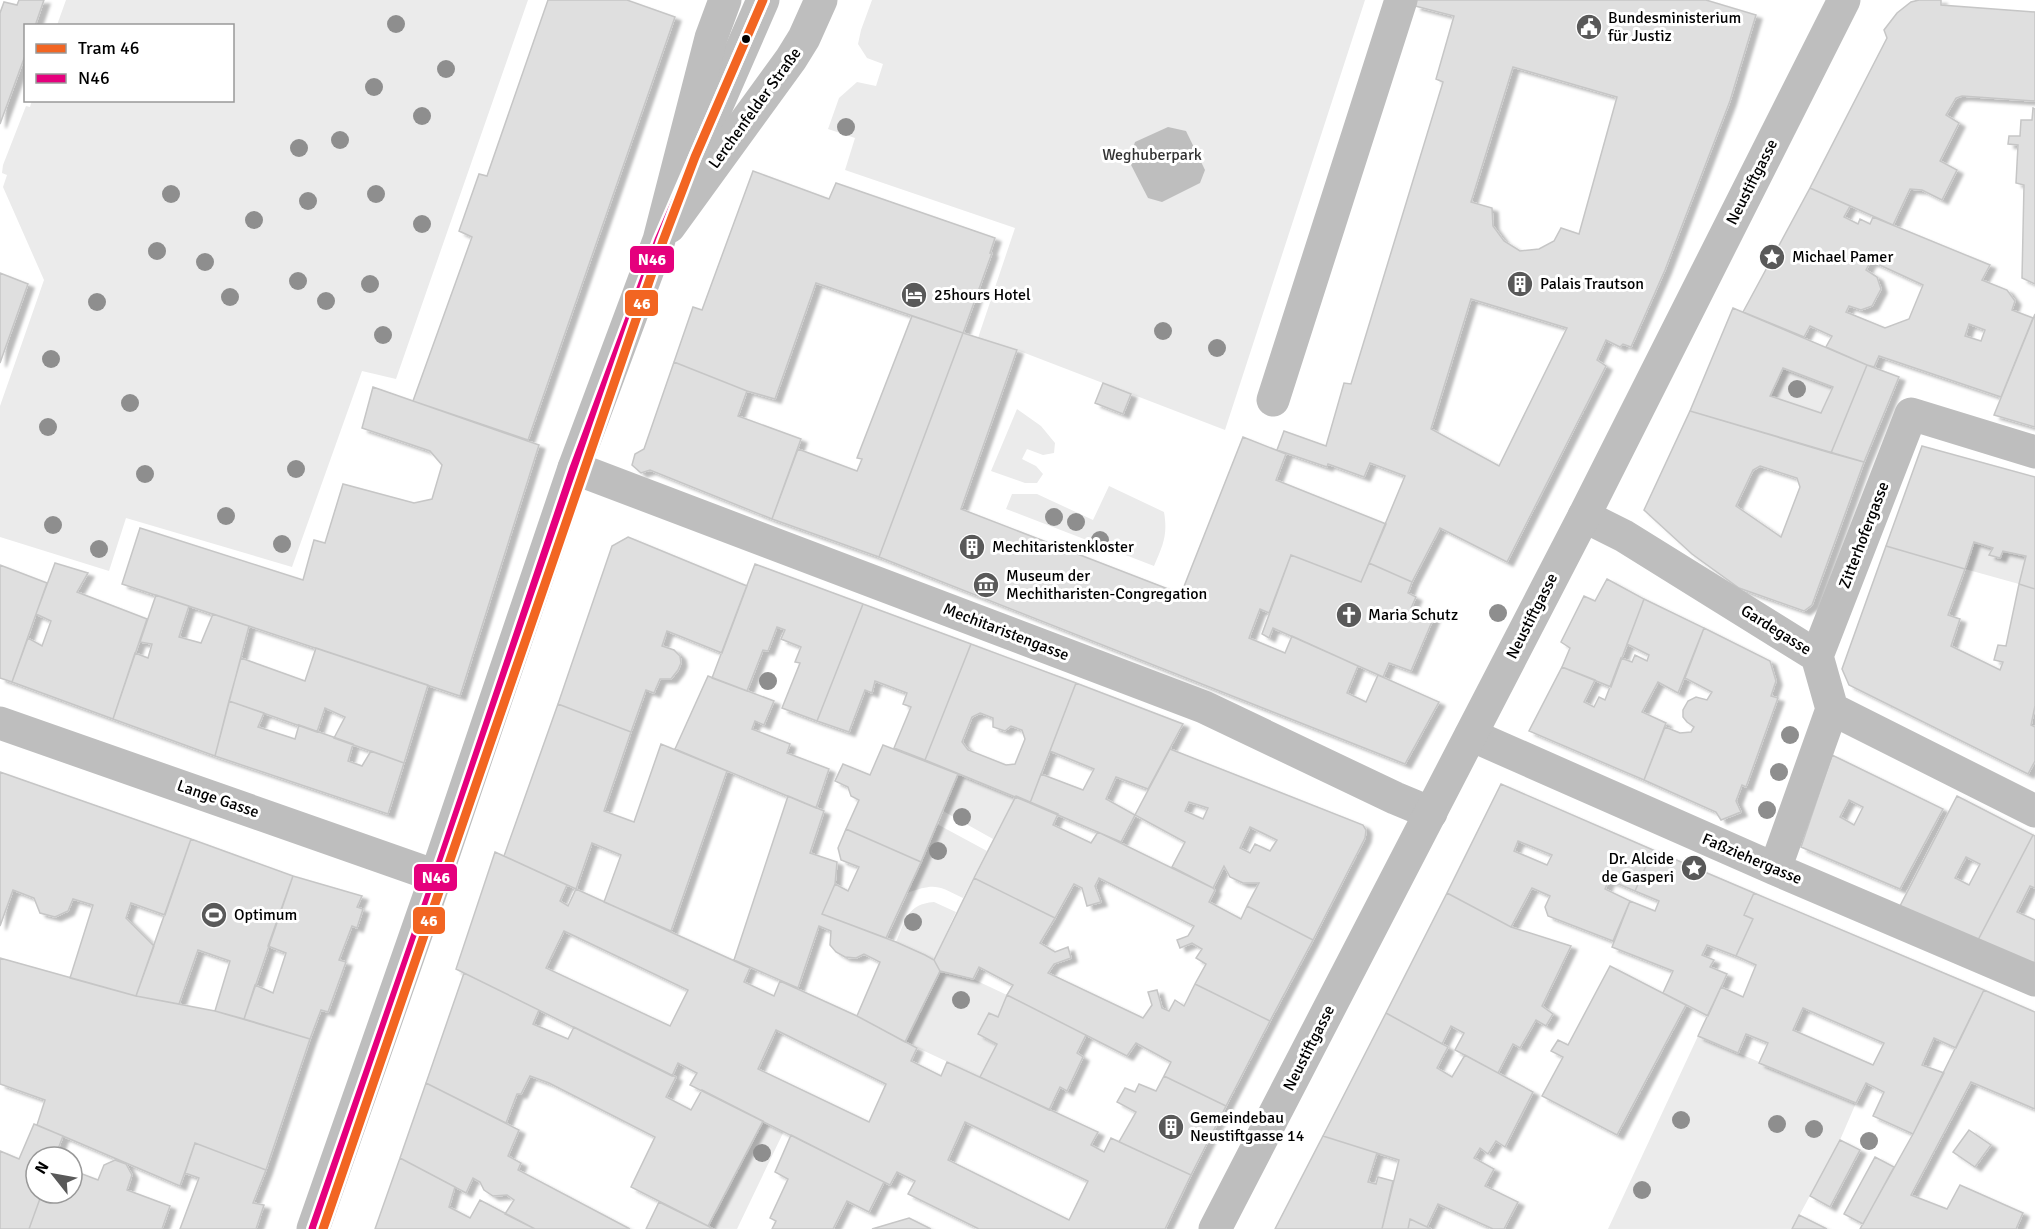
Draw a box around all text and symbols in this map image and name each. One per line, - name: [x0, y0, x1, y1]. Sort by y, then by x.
- place label: Bundesministerium für Justiz: [1608, 8, 1741, 46]
- public building icon: Bundesministerium für Justiz: [1574, 12, 1604, 42]
- legend: [24, 24, 234, 102]
- unlabelled marker: [740, 33, 752, 45]
- text: Tram 46: [78, 37, 139, 59]
- street label: Lerchenfelder Straße: [704, 44, 806, 172]
- text: N46: [78, 67, 110, 89]
- street label: Neustiftgasse: [1722, 136, 1782, 228]
- park label: Weghuberpark: [1102, 145, 1202, 165]
- place icon: Michael Pamer: [1757, 242, 1787, 272]
- line badge: N46: [629, 245, 675, 274]
- place label: Michael Pamer: [1792, 247, 1893, 267]
- text: N46: [638, 250, 667, 270]
- building icon: Palais Trautson: [1505, 269, 1535, 299]
- place label: Palais Trautson: [1540, 274, 1644, 294]
- hotel icon: 25hours Hotel: [899, 280, 929, 310]
- place label: 25hours Hotel: [934, 285, 1031, 305]
- line badge: 46: [624, 289, 659, 317]
- text: 46: [633, 294, 651, 314]
- street label: Zitterhofergasse: [1834, 479, 1894, 591]
- building icon: Mechitaristenkloster: [957, 532, 987, 562]
- place label: Mechitaristenkloster: [992, 537, 1134, 557]
- place label: Museum der Mechitharisten-Congregation: [1006, 566, 1207, 604]
- museum icon: Museum der Mechitharisten-Congregation: [971, 570, 1001, 600]
- street label: Neustiftgasse: [1502, 570, 1562, 662]
- street label: Mechitaristengasse: [940, 599, 1072, 665]
- church icon: Maria Schutz: [1334, 600, 1364, 630]
- street label: Gardegasse: [1737, 601, 1815, 659]
- place label: Maria Schutz: [1368, 605, 1458, 625]
- street label: Lange Gasse: [174, 776, 262, 822]
- street label: Faßziehergasse: [1699, 829, 1805, 889]
- place label: Dr. Alcide de Gasperi: [1602, 849, 1674, 887]
- place icon: Dr. Alcide de Gasperi: [1679, 853, 1709, 883]
- line badge: N46: [413, 863, 458, 892]
- text: N46: [422, 868, 451, 888]
- sports icon: Optimum: [199, 900, 229, 930]
- place label: Optimum: [234, 905, 297, 925]
- line badge: 46: [412, 906, 446, 935]
- text: 46: [420, 911, 438, 931]
- street label: Neustiftgasse: [1279, 1002, 1339, 1094]
- place label: Gemeindebau Neustiftgasse 14: [1190, 1108, 1305, 1146]
- building icon: Gemeindebau Neustiftgasse 14: [1156, 1112, 1186, 1142]
- north arrow: [24, 1145, 84, 1205]
- text: N: [31, 1158, 53, 1178]

